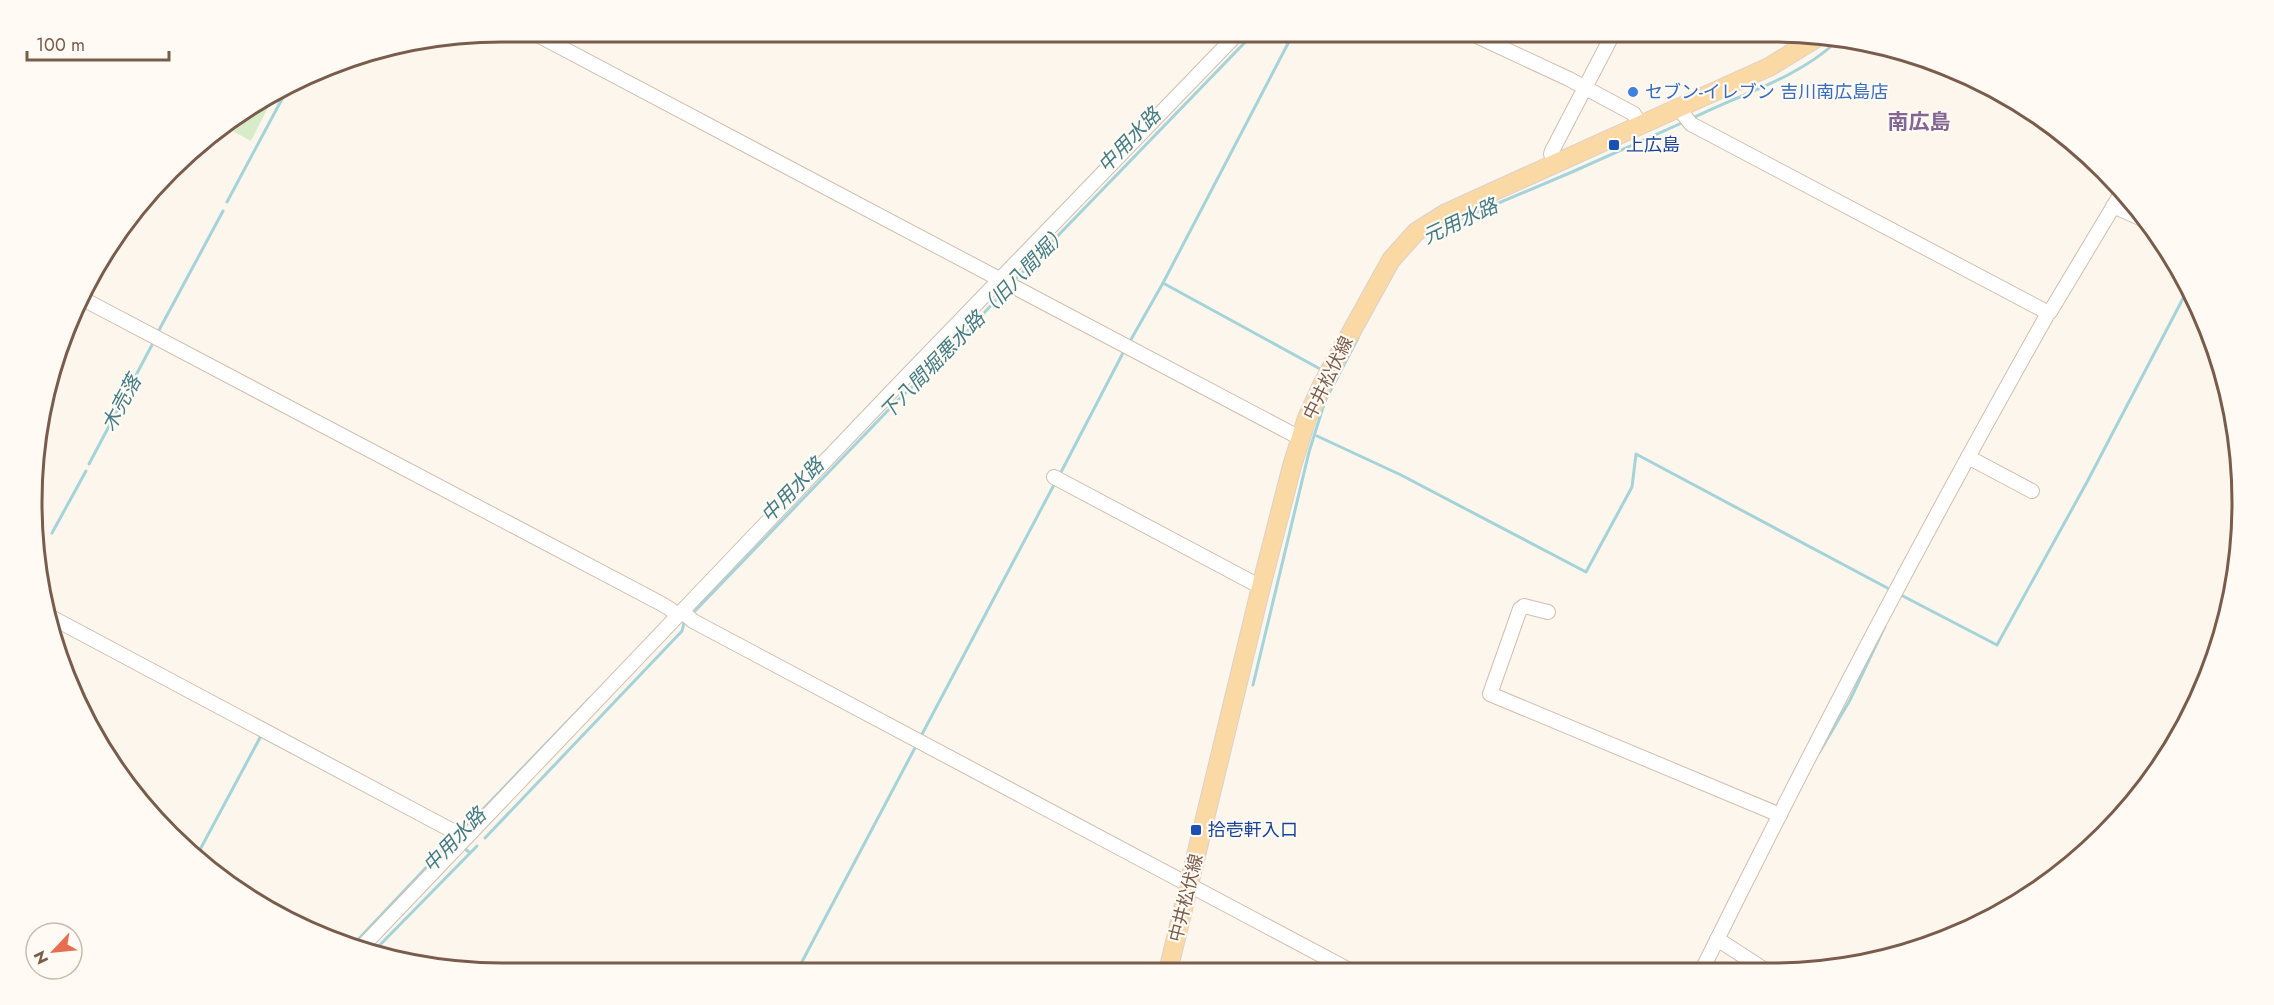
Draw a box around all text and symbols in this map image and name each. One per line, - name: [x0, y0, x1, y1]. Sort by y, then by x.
- scale bar: [27, 24, 170, 62]
- text: 100 m: [36, 32, 85, 58]
- place label: セブン-イレブン 吉川南広島店: [1645, 79, 1888, 105]
- marker: セブン-イレブン 吉川南広島店: [1626, 85, 1640, 99]
- water label: 中用水路: [1091, 100, 1169, 179]
- district label: 南広島: [1888, 107, 1951, 137]
- place label: 上広島: [1626, 132, 1680, 158]
- marker: 上広島: [1607, 138, 1621, 152]
- water label: 元用水路: [1418, 191, 1504, 251]
- water label: 下八間堀悪水路（旧八間堀）: [874, 219, 1075, 426]
- street label: 中井松伏線: [1297, 332, 1359, 424]
- water label: 木売落: [95, 367, 150, 437]
- water label: 中用水路: [754, 450, 832, 529]
- water label: 中用水路: [416, 800, 494, 879]
- place label: 拾壱軒入口: [1208, 817, 1298, 843]
- marker: 拾壱軒入口: [1189, 823, 1203, 837]
- street label: 中井松伏線: [1162, 851, 1210, 945]
- north arrow: [24, 921, 84, 981]
- text: N: [28, 947, 54, 968]

